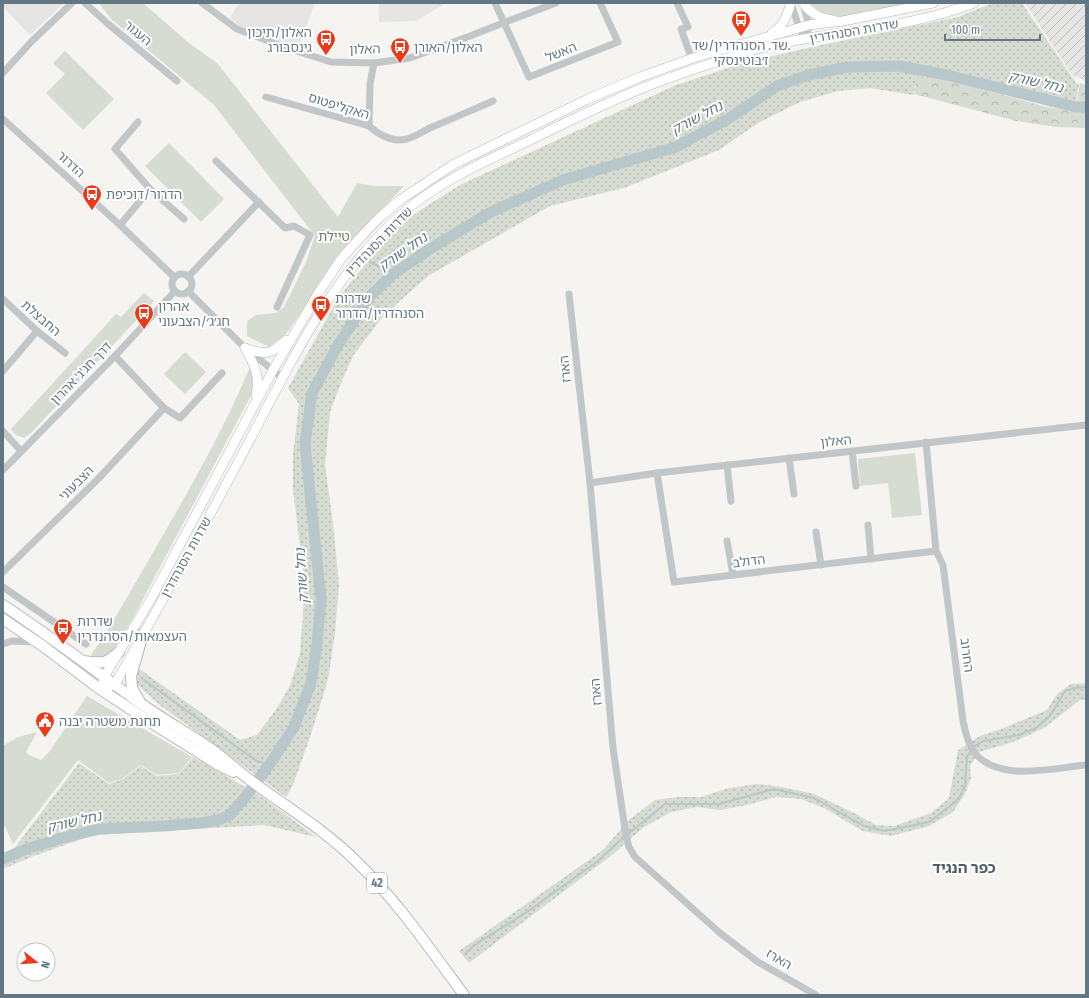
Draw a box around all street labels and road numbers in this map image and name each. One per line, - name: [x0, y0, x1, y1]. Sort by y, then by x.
- street label: שדרות הסנהדרין: [808, 16, 900, 46]
- street label: העגור: [121, 17, 155, 49]
- street label: האשל: [543, 39, 579, 65]
- street label: האלון: [349, 41, 381, 57]
- street label: האקליפטוס: [307, 90, 371, 122]
- street label: הדרור: [54, 148, 88, 180]
- street label: שדרות הסנהדרין: [342, 203, 416, 279]
- street label: החבצלת: [18, 297, 64, 339]
- street label: דרך חג'ג' אהרון: [47, 339, 115, 407]
- street label: הארז: [556, 355, 574, 383]
- street label: האלון: [820, 432, 852, 450]
- street label: הצבעוני: [56, 463, 96, 503]
- street label: שדרות הסנהדרין: [158, 514, 214, 600]
- street label: הדולב: [732, 552, 766, 570]
- street label: החרוב: [957, 637, 977, 673]
- street label: הארז: [587, 678, 605, 706]
- road number: 42: [367, 873, 387, 893]
- street label: הארז: [763, 945, 795, 973]

